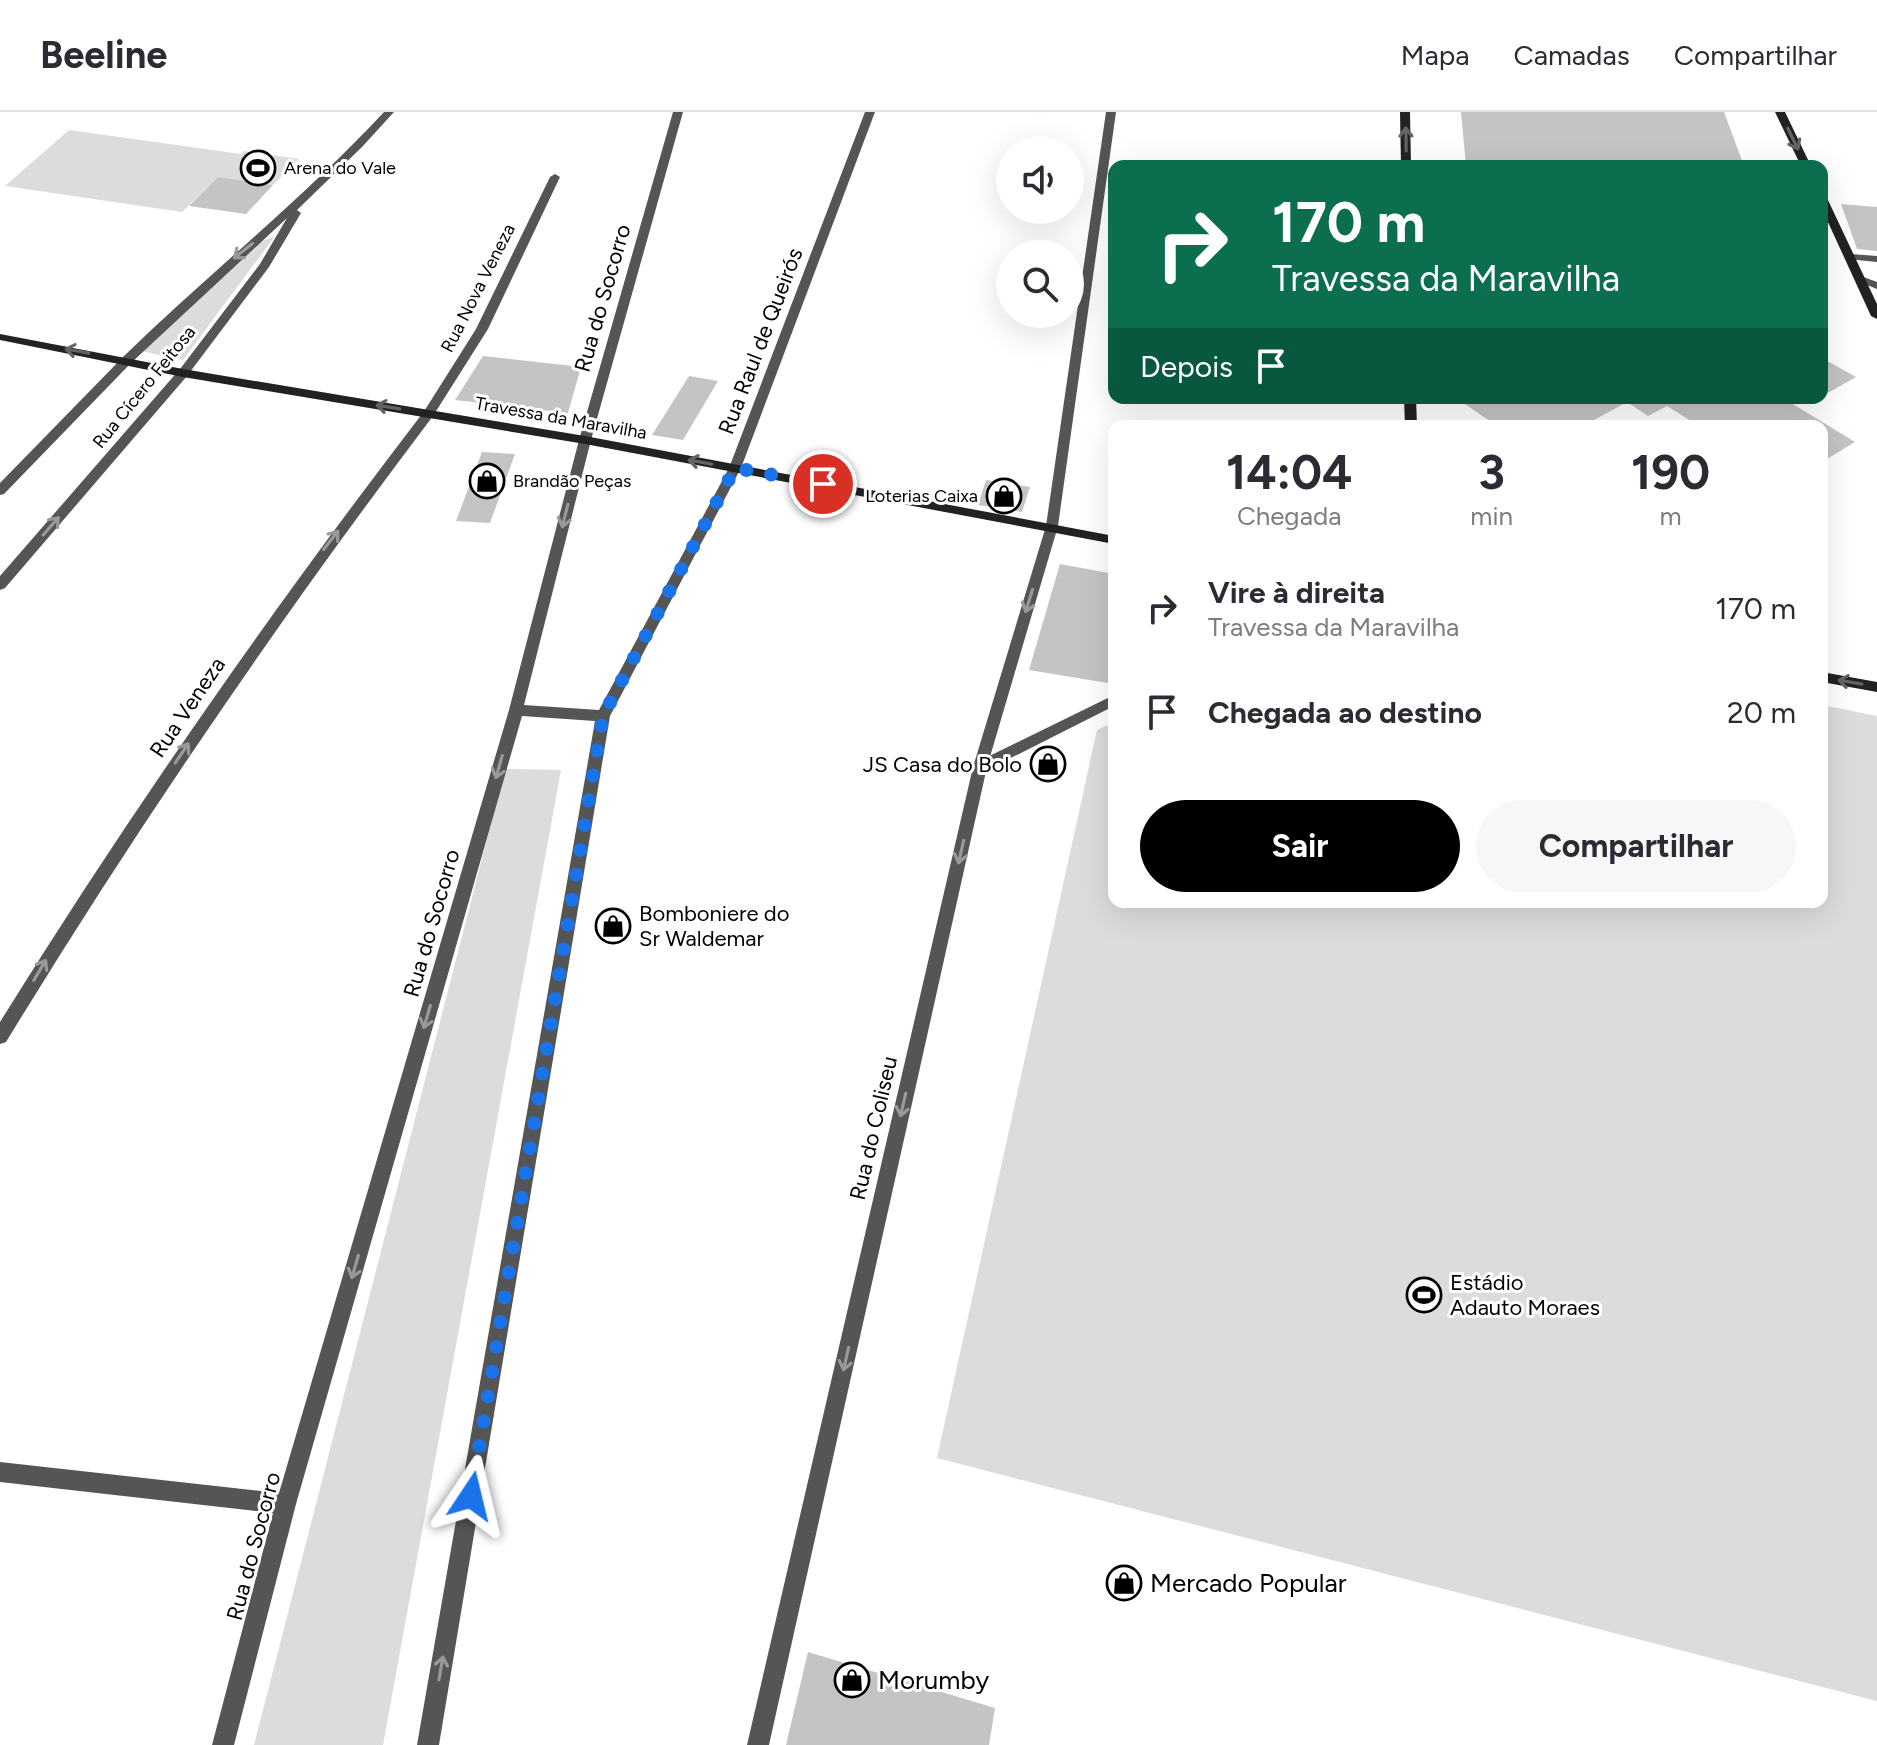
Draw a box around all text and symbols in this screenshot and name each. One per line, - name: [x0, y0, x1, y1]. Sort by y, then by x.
- text: Beeline: [40, 32, 167, 78]
- text: Mapa: [1401, 38, 1470, 72]
- text: Camadas: [1514, 38, 1630, 72]
- text: Compartilhar: [1674, 38, 1837, 72]
- one-way arrow: [1398, 126, 1414, 153]
- one-way arrow: [1786, 127, 1801, 151]
- map controls: [996, 136, 1084, 328]
- button: sound: [996, 136, 1084, 224]
- sports icon: Arena do Vale: [239, 149, 277, 187]
- place label: Arena do Vale: [284, 157, 396, 179]
- text: 170 m: [1272, 189, 1425, 256]
- icon: right: [1140, 192, 1244, 296]
- street label: Rua Nova Veneza: [436, 220, 520, 356]
- street label: Rua do Socorro: [569, 221, 636, 375]
- button: search: [996, 240, 1084, 328]
- one-way arrow: [233, 242, 254, 260]
- street label: Rua Raul de Queirós: [712, 244, 808, 438]
- text: Travessa da Maravilha: [1272, 257, 1620, 300]
- street label: Rua Cícero Feitosa: [88, 321, 200, 453]
- one-way arrow: [65, 343, 91, 358]
- icon: arrive: [1249, 344, 1293, 388]
- text: Depois: [1140, 348, 1233, 385]
- street label: Travessa da Maravilha: [473, 392, 649, 444]
- one-way arrow: [376, 399, 402, 414]
- text: 14:04: [1226, 443, 1352, 501]
- text: 3: [1478, 443, 1505, 501]
- text: 190: [1631, 443, 1710, 501]
- pin: [789, 450, 857, 518]
- one-way arrow: [687, 453, 713, 468]
- shop icon: Brandão Peças: [468, 462, 506, 500]
- icon: arrive: [801, 462, 845, 506]
- place label: Brandão Peças: [513, 470, 631, 492]
- shop icon: Loterias Caixa: [985, 477, 1023, 515]
- place label: Loterias Caixa: [865, 485, 978, 507]
- text: Chegada: [1237, 500, 1341, 532]
- text: min: [1470, 500, 1513, 532]
- text: m: [1659, 500, 1682, 532]
- one-way arrow: [557, 502, 572, 528]
- one-way arrow: [42, 516, 60, 536]
- one-way arrow: [322, 529, 339, 551]
- text: Vire à direita: [1208, 574, 1385, 611]
- icon: right: [1140, 586, 1184, 630]
- one-way arrow: [1021, 588, 1036, 614]
- text: 170 m: [1715, 590, 1796, 627]
- text: Travessa da Maravilha: [1208, 611, 1459, 643]
- street label: Rua Veneza: [144, 652, 231, 763]
- one-way arrow: [1837, 674, 1863, 689]
- icon: arrive: [1140, 690, 1184, 734]
- text: Chegada ao destino: [1208, 694, 1482, 731]
- text: 20 m: [1727, 694, 1796, 731]
- one-way arrow: [174, 742, 191, 764]
- shop icon: JS Casa do Bolo: [1029, 745, 1067, 783]
- place label: JS Casa do Bolo: [863, 751, 1022, 778]
- one-way arrow: [491, 754, 506, 780]
- button: Sair: [1140, 800, 1460, 892]
- button: Compartilhar: [1476, 800, 1796, 892]
- one-way arrow: [953, 838, 968, 864]
- street label: Rua do Socorro: [398, 846, 465, 1000]
- place label: Bomboniere do Sr Waldemar: [639, 900, 790, 952]
- shop icon: Bomboniere do Sr Waldemar: [594, 907, 632, 945]
- one-way arrow: [33, 959, 49, 982]
- one-way arrow: [419, 1004, 434, 1030]
- street label: Rua do Coliseu: [844, 1054, 903, 1203]
- one-way arrow: [895, 1092, 910, 1118]
- one-way arrow: [347, 1253, 362, 1279]
- place label: Estádio Adauto Moraes: [1450, 1269, 1600, 1321]
- sports icon: Estádio Adauto Moraes: [1405, 1276, 1443, 1314]
- one-way arrow: [838, 1346, 853, 1371]
- position arrow: [429, 1454, 513, 1538]
- street label: Rua do Socorro: [221, 1469, 286, 1623]
- shop icon: Mercado Popular: [1105, 1564, 1143, 1602]
- place label: Mercado Popular: [1150, 1567, 1347, 1599]
- one-way arrow: [435, 1656, 450, 1681]
- shop icon: Morumby: [833, 1661, 871, 1699]
- place label: Morumby: [878, 1664, 989, 1696]

